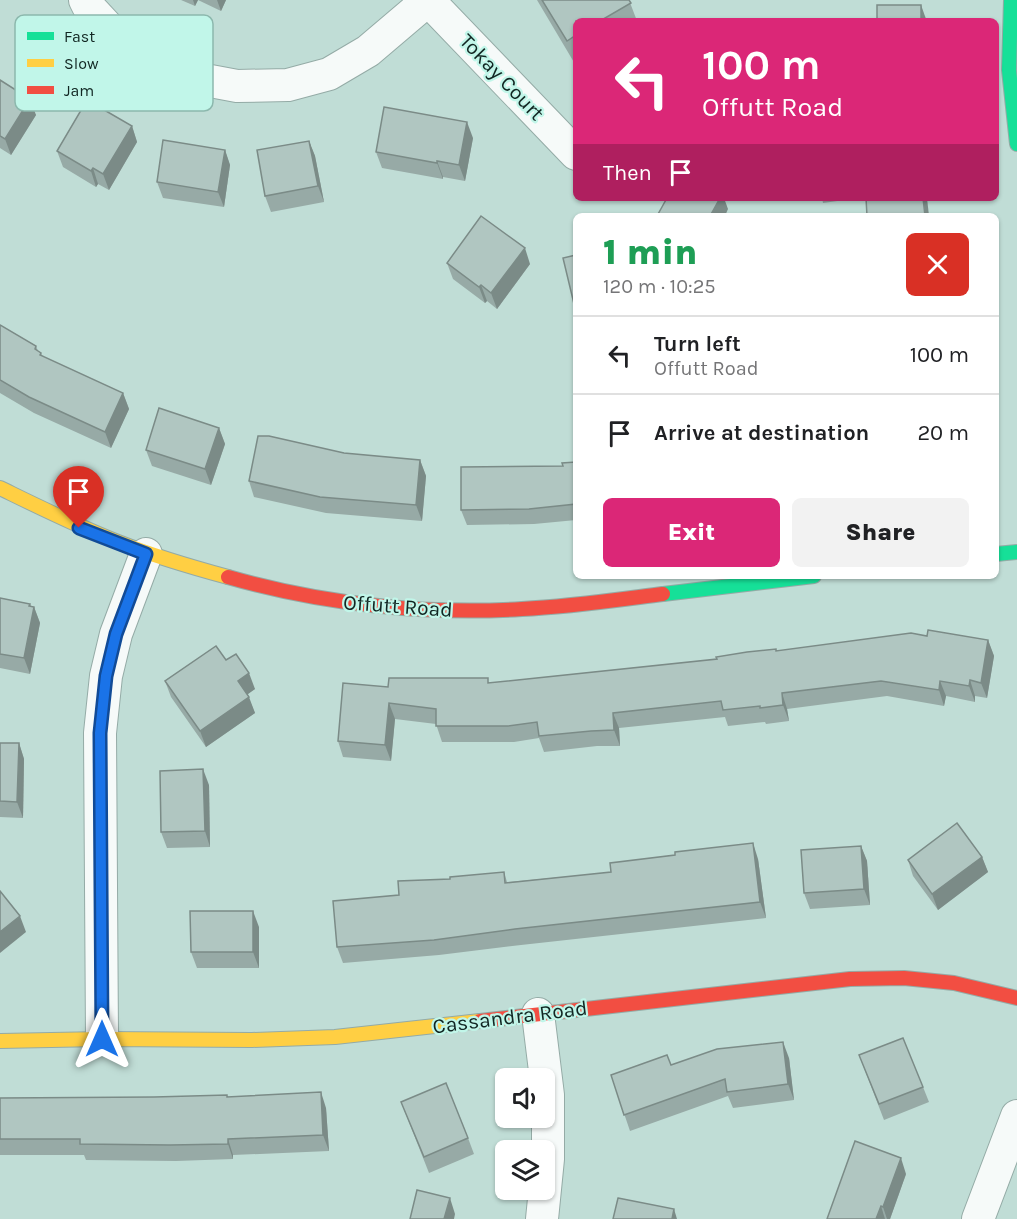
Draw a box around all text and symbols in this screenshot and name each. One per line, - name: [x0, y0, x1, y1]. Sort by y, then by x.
- legend: [15, 15, 213, 111]
- text: Fast: [64, 27, 95, 46]
- street label: Tokay Court: [455, 29, 549, 125]
- text: 100 m: [702, 40, 821, 90]
- icon: left: [603, 42, 681, 120]
- text: Slow: [64, 54, 99, 73]
- text: Jam: [64, 81, 94, 100]
- text: Offutt Road: [702, 91, 843, 123]
- icon: arrive: [664, 156, 697, 189]
- text: Then: [603, 160, 652, 186]
- text: 1 min: [603, 231, 697, 273]
- button: close: [906, 233, 969, 296]
- text: 120 m · 10:25: [603, 275, 716, 298]
- text: Turn left: [654, 331, 741, 357]
- icon: left: [603, 339, 636, 372]
- text: 100 m: [910, 342, 969, 368]
- text: Offutt Road: [654, 357, 759, 380]
- icon: arrive: [603, 417, 636, 450]
- text: Arrive at destination: [654, 420, 869, 446]
- text: 20 m: [917, 420, 969, 446]
- pin: [53, 466, 104, 528]
- icon: arrive: [62, 475, 95, 508]
- button: Exit: [603, 498, 780, 567]
- button: Share: [792, 498, 969, 567]
- street label: Offutt Road: [342, 590, 454, 622]
- street label: Cassandra Road: [431, 996, 589, 1038]
- position arrow: [70, 1007, 134, 1071]
- map controls: [495, 1068, 555, 1200]
- button: sound: [495, 1068, 555, 1128]
- button: layers: [495, 1140, 555, 1200]

